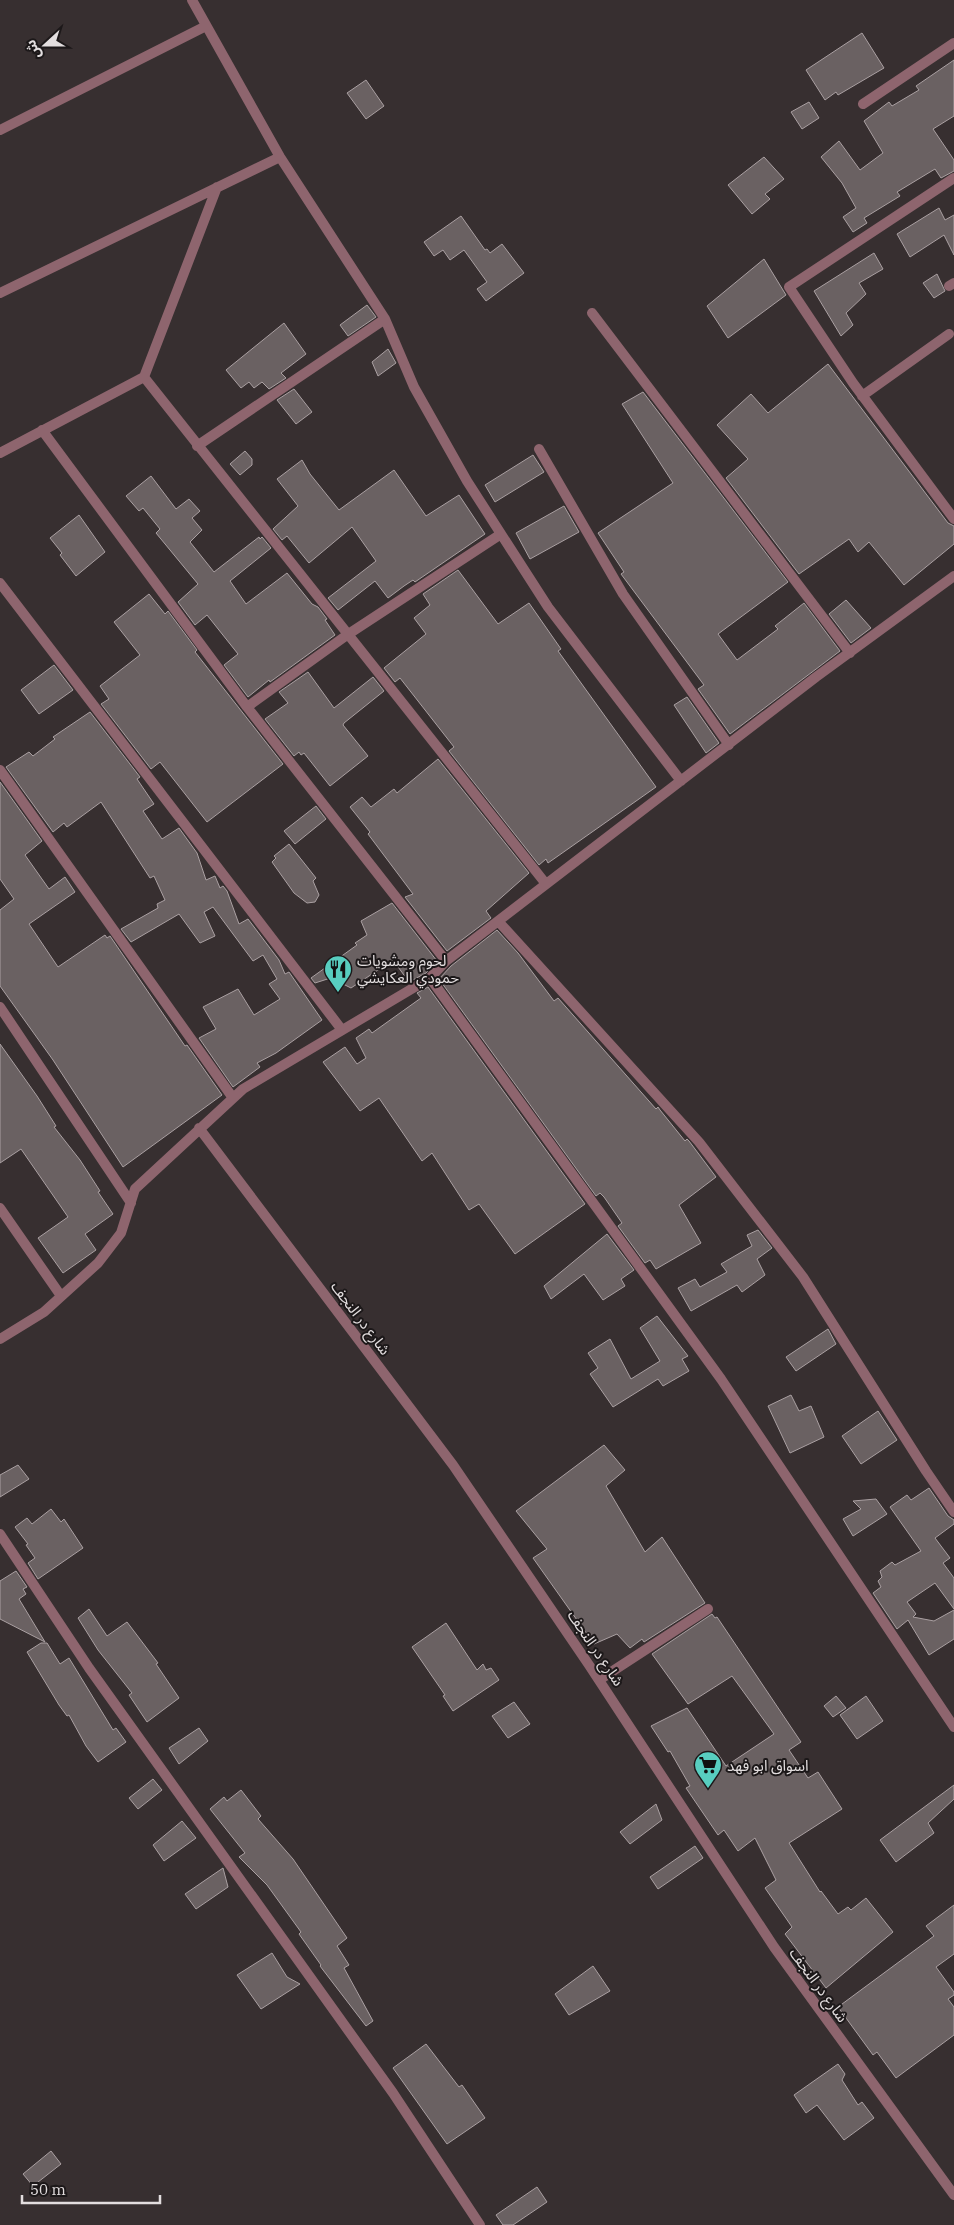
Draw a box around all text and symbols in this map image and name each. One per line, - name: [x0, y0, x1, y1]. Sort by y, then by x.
- north arrow: [20, 20, 70, 70]
- text: ش: [21, 37, 45, 62]
- place label: لحوم ومشويات حمودي العكايشي: [357, 951, 459, 989]
- restaurant icon: لحوم ومشويات حمودي العكايشي: [323, 954, 353, 993]
- street label: شارع در النجف: [325, 1277, 395, 1361]
- street label: شارع در النجف: [561, 1606, 628, 1691]
- supermarket icon: اسواق ابو فهد: [693, 1750, 723, 1789]
- place label: اسواق ابو فهد: [727, 1756, 809, 1775]
- street label: شارع در النجف: [783, 1944, 853, 2028]
- scale bar: [22, 2172, 160, 2204]
- text: 50 m: [30, 2180, 66, 2199]

